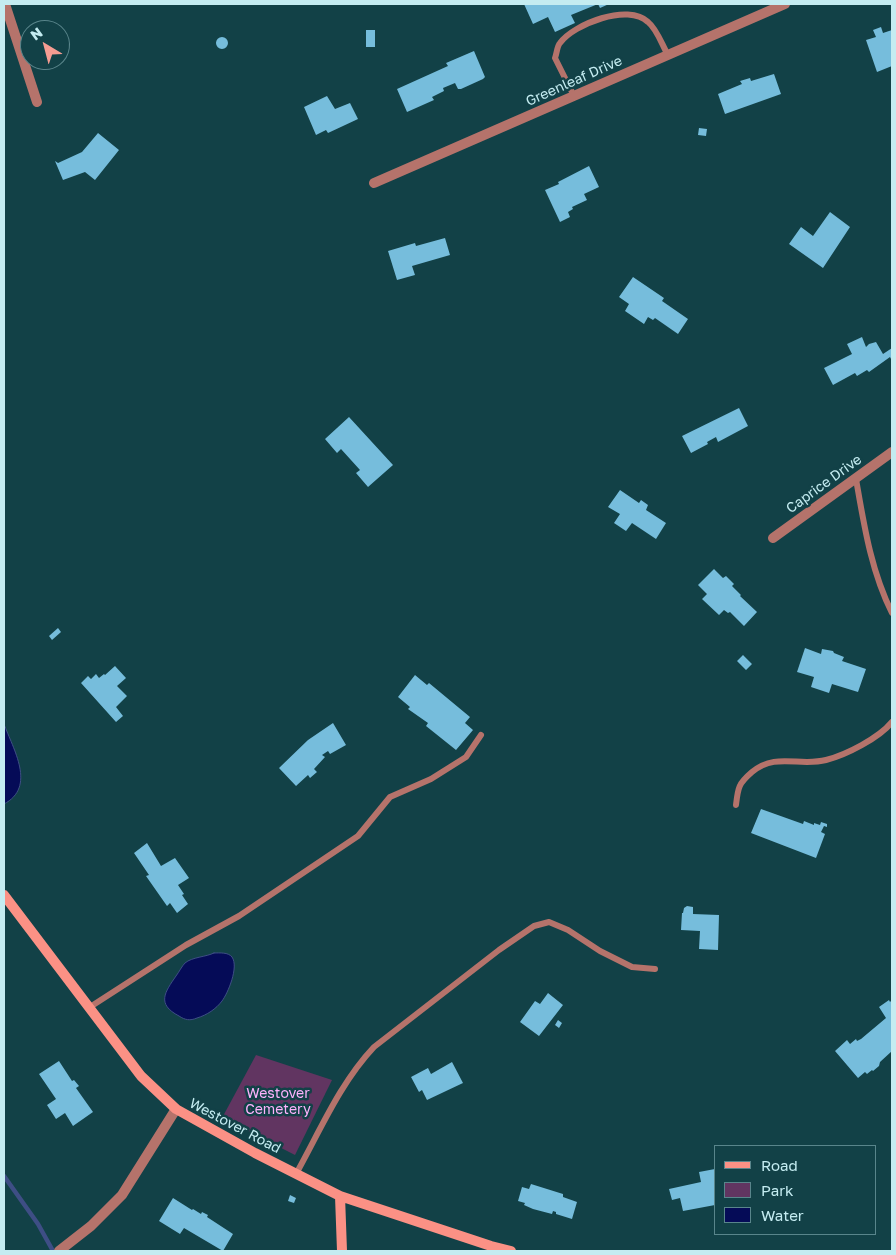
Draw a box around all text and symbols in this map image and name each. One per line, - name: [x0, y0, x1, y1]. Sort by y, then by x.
- north arrow: [20, 20, 70, 70]
- text: N: [27, 23, 46, 43]
- street label: Greenleaf Drive: [523, 52, 625, 110]
- street label: Caprice Drive: [783, 451, 865, 517]
- park label: Westover Cemetery: [245, 1086, 311, 1118]
- street label: Westover Road: [186, 1095, 284, 1157]
- legend: [714, 1145, 876, 1235]
- text: Road: [761, 1156, 798, 1174]
- text: Park: [761, 1181, 793, 1199]
- text: Water: [761, 1206, 804, 1224]

